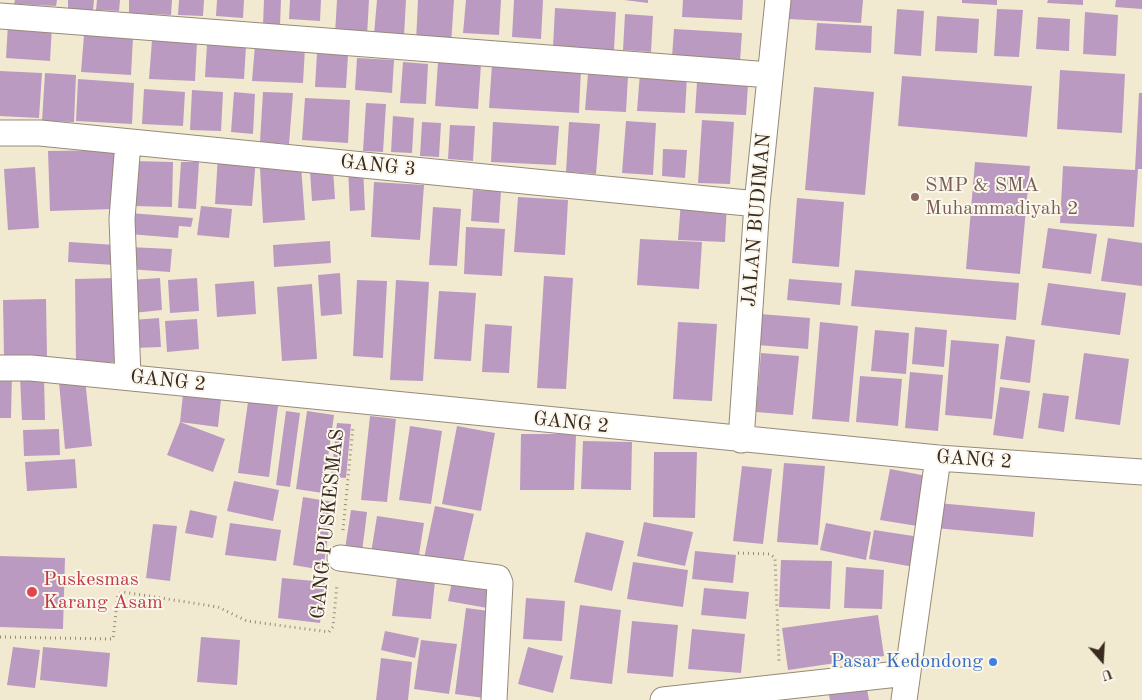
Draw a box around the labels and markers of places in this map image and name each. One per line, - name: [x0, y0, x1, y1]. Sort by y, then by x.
- place label: SMP & SMA Muhammadiyah 2: [925, 174, 1079, 221]
- marker: SMP & SMA Muhammadiyah 2: [909, 191, 921, 203]
- place label: Puskesmas Karang Asam: [43, 568, 163, 615]
- marker: Puskesmas Karang Asam: [25, 585, 39, 599]
- place label: Pasar Kedondong: [831, 650, 983, 674]
- marker: Pasar Kedondong: [987, 656, 999, 668]

